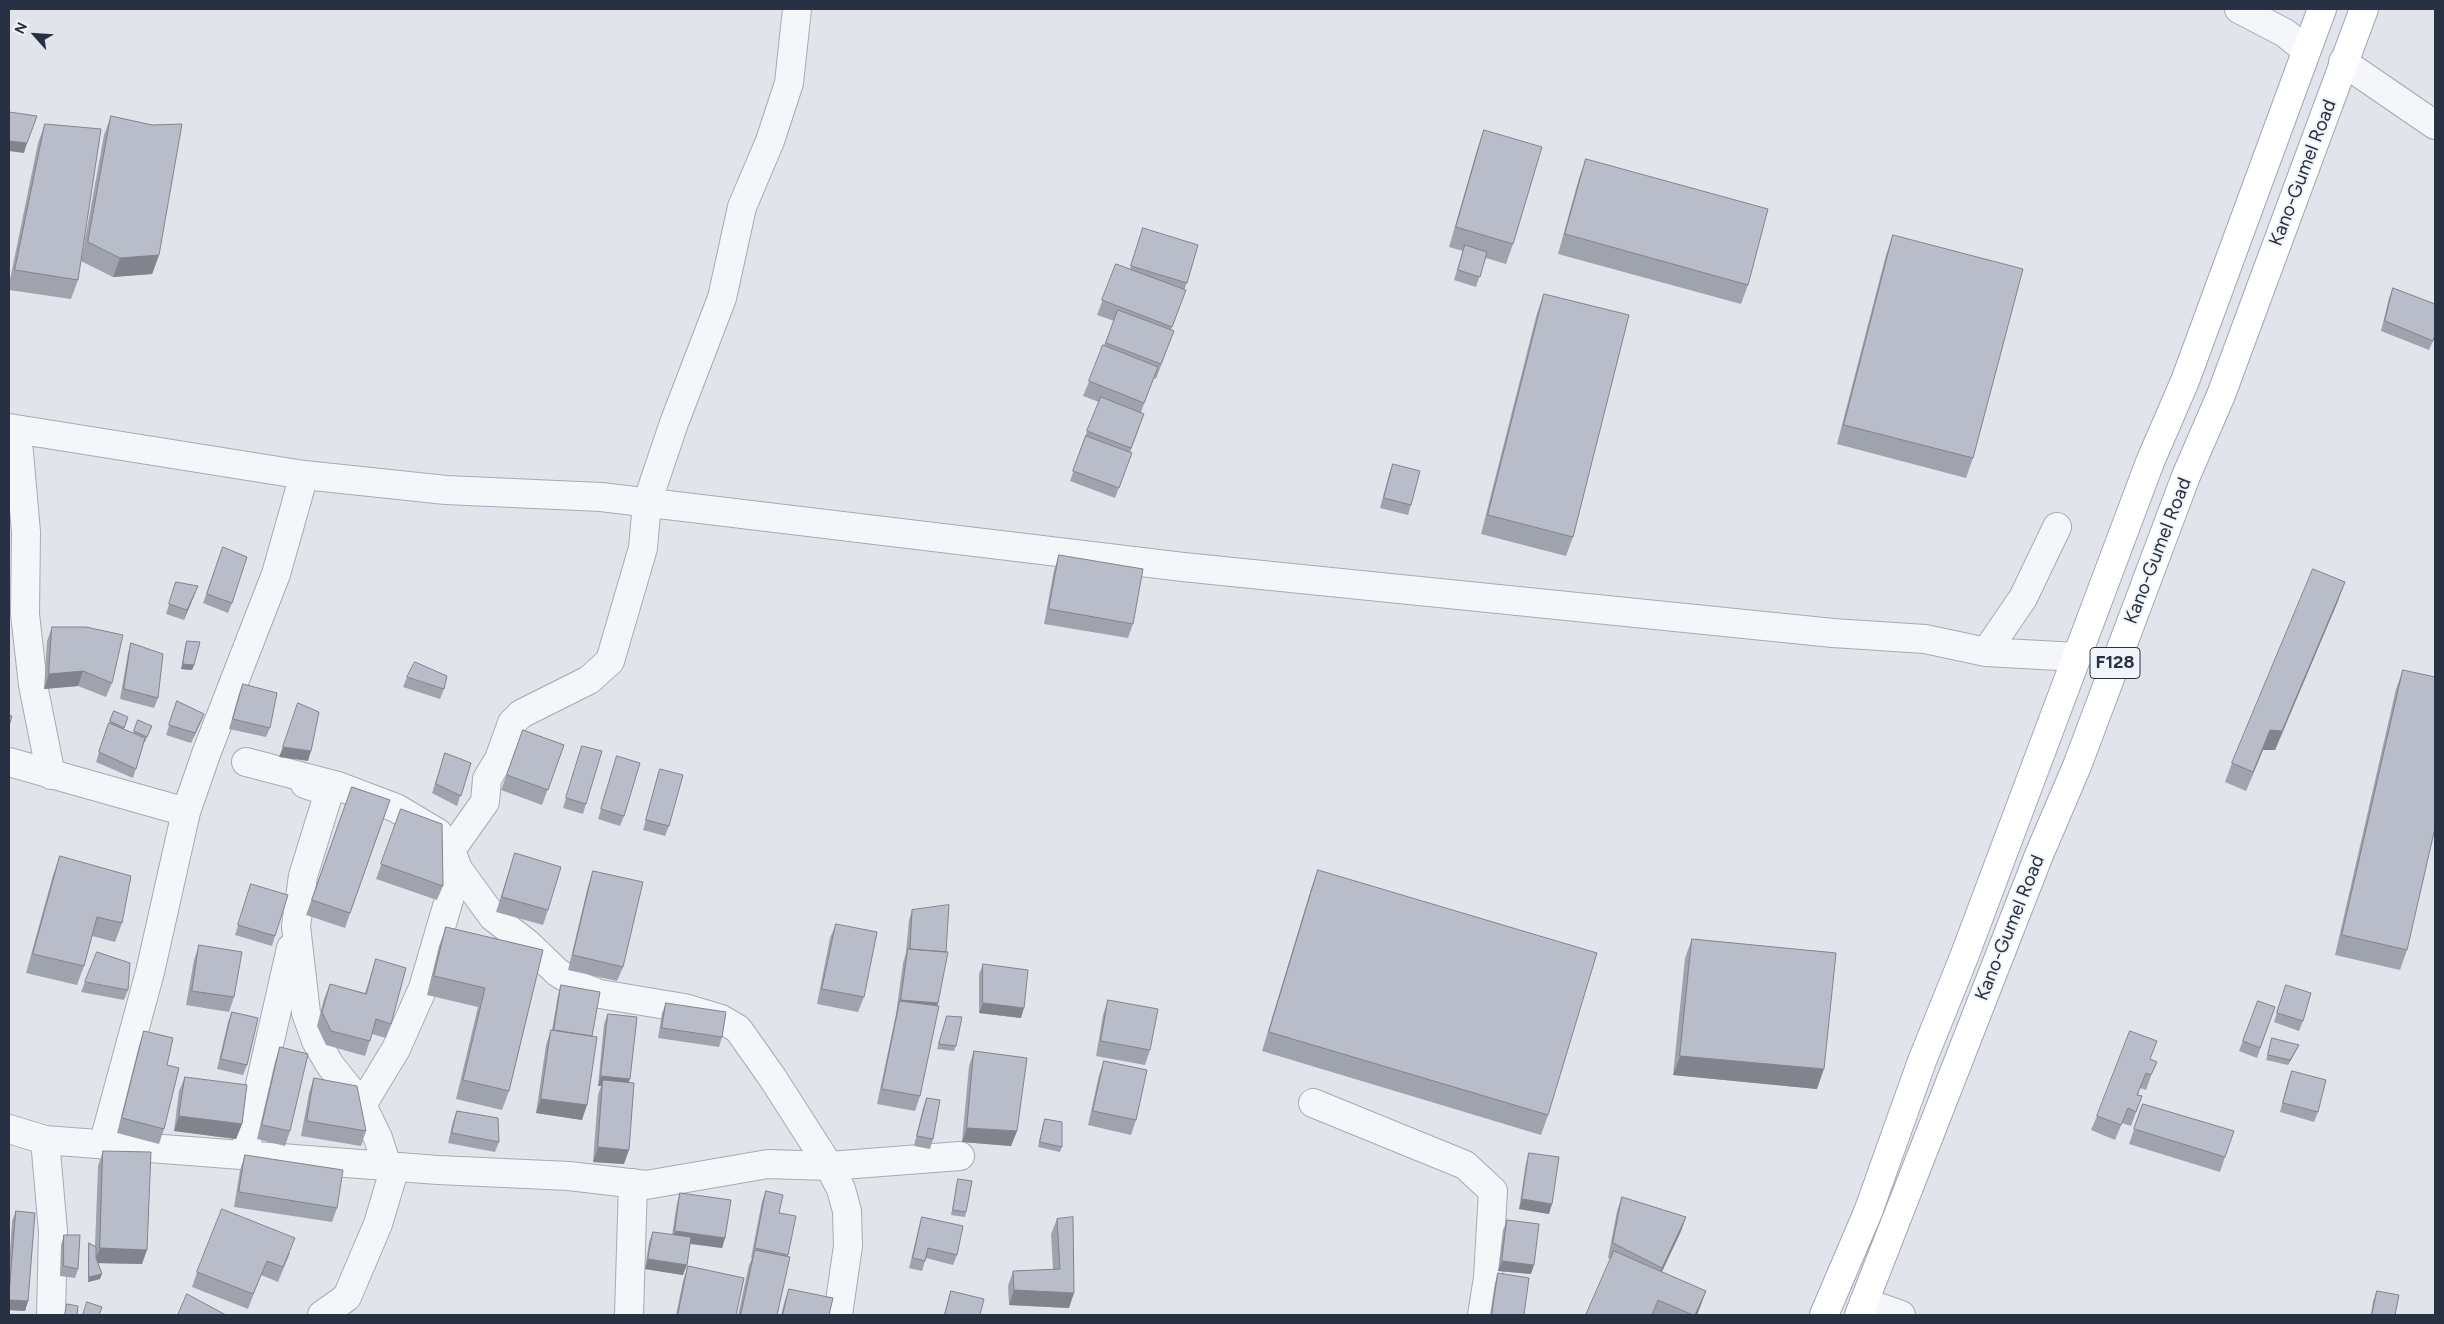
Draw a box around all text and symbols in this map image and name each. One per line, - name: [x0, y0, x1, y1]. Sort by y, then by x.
- north arrow: [10, 10, 60, 60]
- text: N: [11, 20, 31, 37]
- street label: Kano-Gumel Road: [2265, 97, 2341, 249]
- street label: Kano-Gumel Road: [2120, 475, 2196, 627]
- road number: F128: [2090, 648, 2140, 678]
- street label: Kano-Gumel Road: [1970, 852, 2050, 1004]

